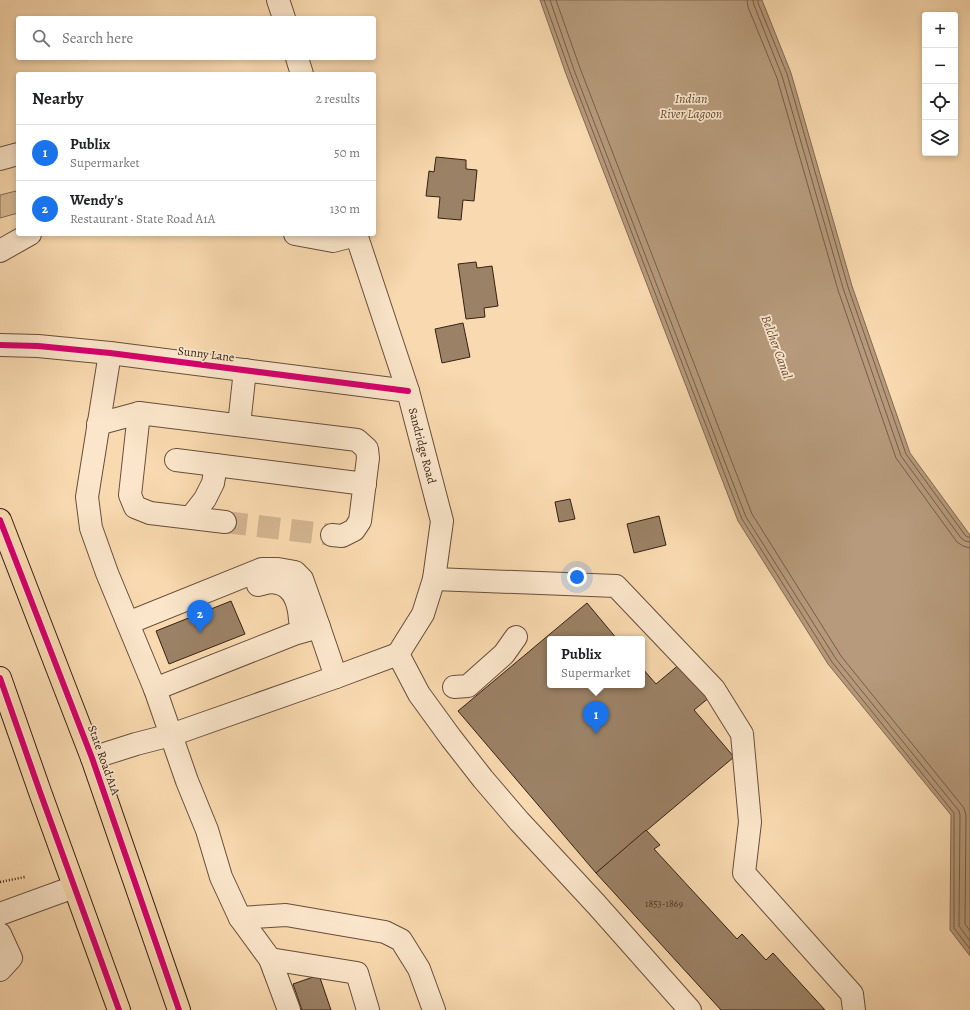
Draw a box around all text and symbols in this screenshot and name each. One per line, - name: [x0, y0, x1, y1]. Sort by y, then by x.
- map controls: [922, 12, 958, 156]
- button: +: [922, 12, 958, 48]
- search box: [16, 16, 376, 60]
- icon: search: [30, 27, 52, 49]
- text: Search here: [62, 28, 133, 48]
- button: −: [922, 48, 958, 84]
- button: locate: [922, 84, 958, 120]
- text: Nearby: [32, 87, 83, 110]
- text: 2 results: [316, 90, 360, 107]
- water label: Indian River Lagoon: [660, 90, 722, 122]
- button: layers: [922, 120, 958, 156]
- text: Publix: [70, 134, 110, 154]
- text: 1: [43, 144, 47, 161]
- text: 50 m: [334, 144, 360, 161]
- text: Supermarket: [70, 154, 140, 171]
- text: Wendy's: [70, 190, 123, 210]
- text: 2: [42, 200, 48, 217]
- text: 130 m: [330, 200, 360, 217]
- text: Restaurant · State Road A1A: [70, 210, 215, 227]
- water label: Belcher Canal: [758, 313, 797, 382]
- street label: Sunny Lane: [177, 343, 235, 365]
- street label: Sandridge Road: [405, 406, 440, 486]
- your location: [567, 567, 587, 587]
- pin: 2: [187, 600, 213, 633]
- popup: [547, 636, 645, 688]
- text: Publix: [561, 644, 601, 664]
- text: Supermarket: [561, 664, 631, 681]
- pin: 1: [583, 701, 609, 734]
- street label: State Road A1A: [84, 723, 124, 798]
- house number: 1853-1869: [645, 897, 683, 910]

